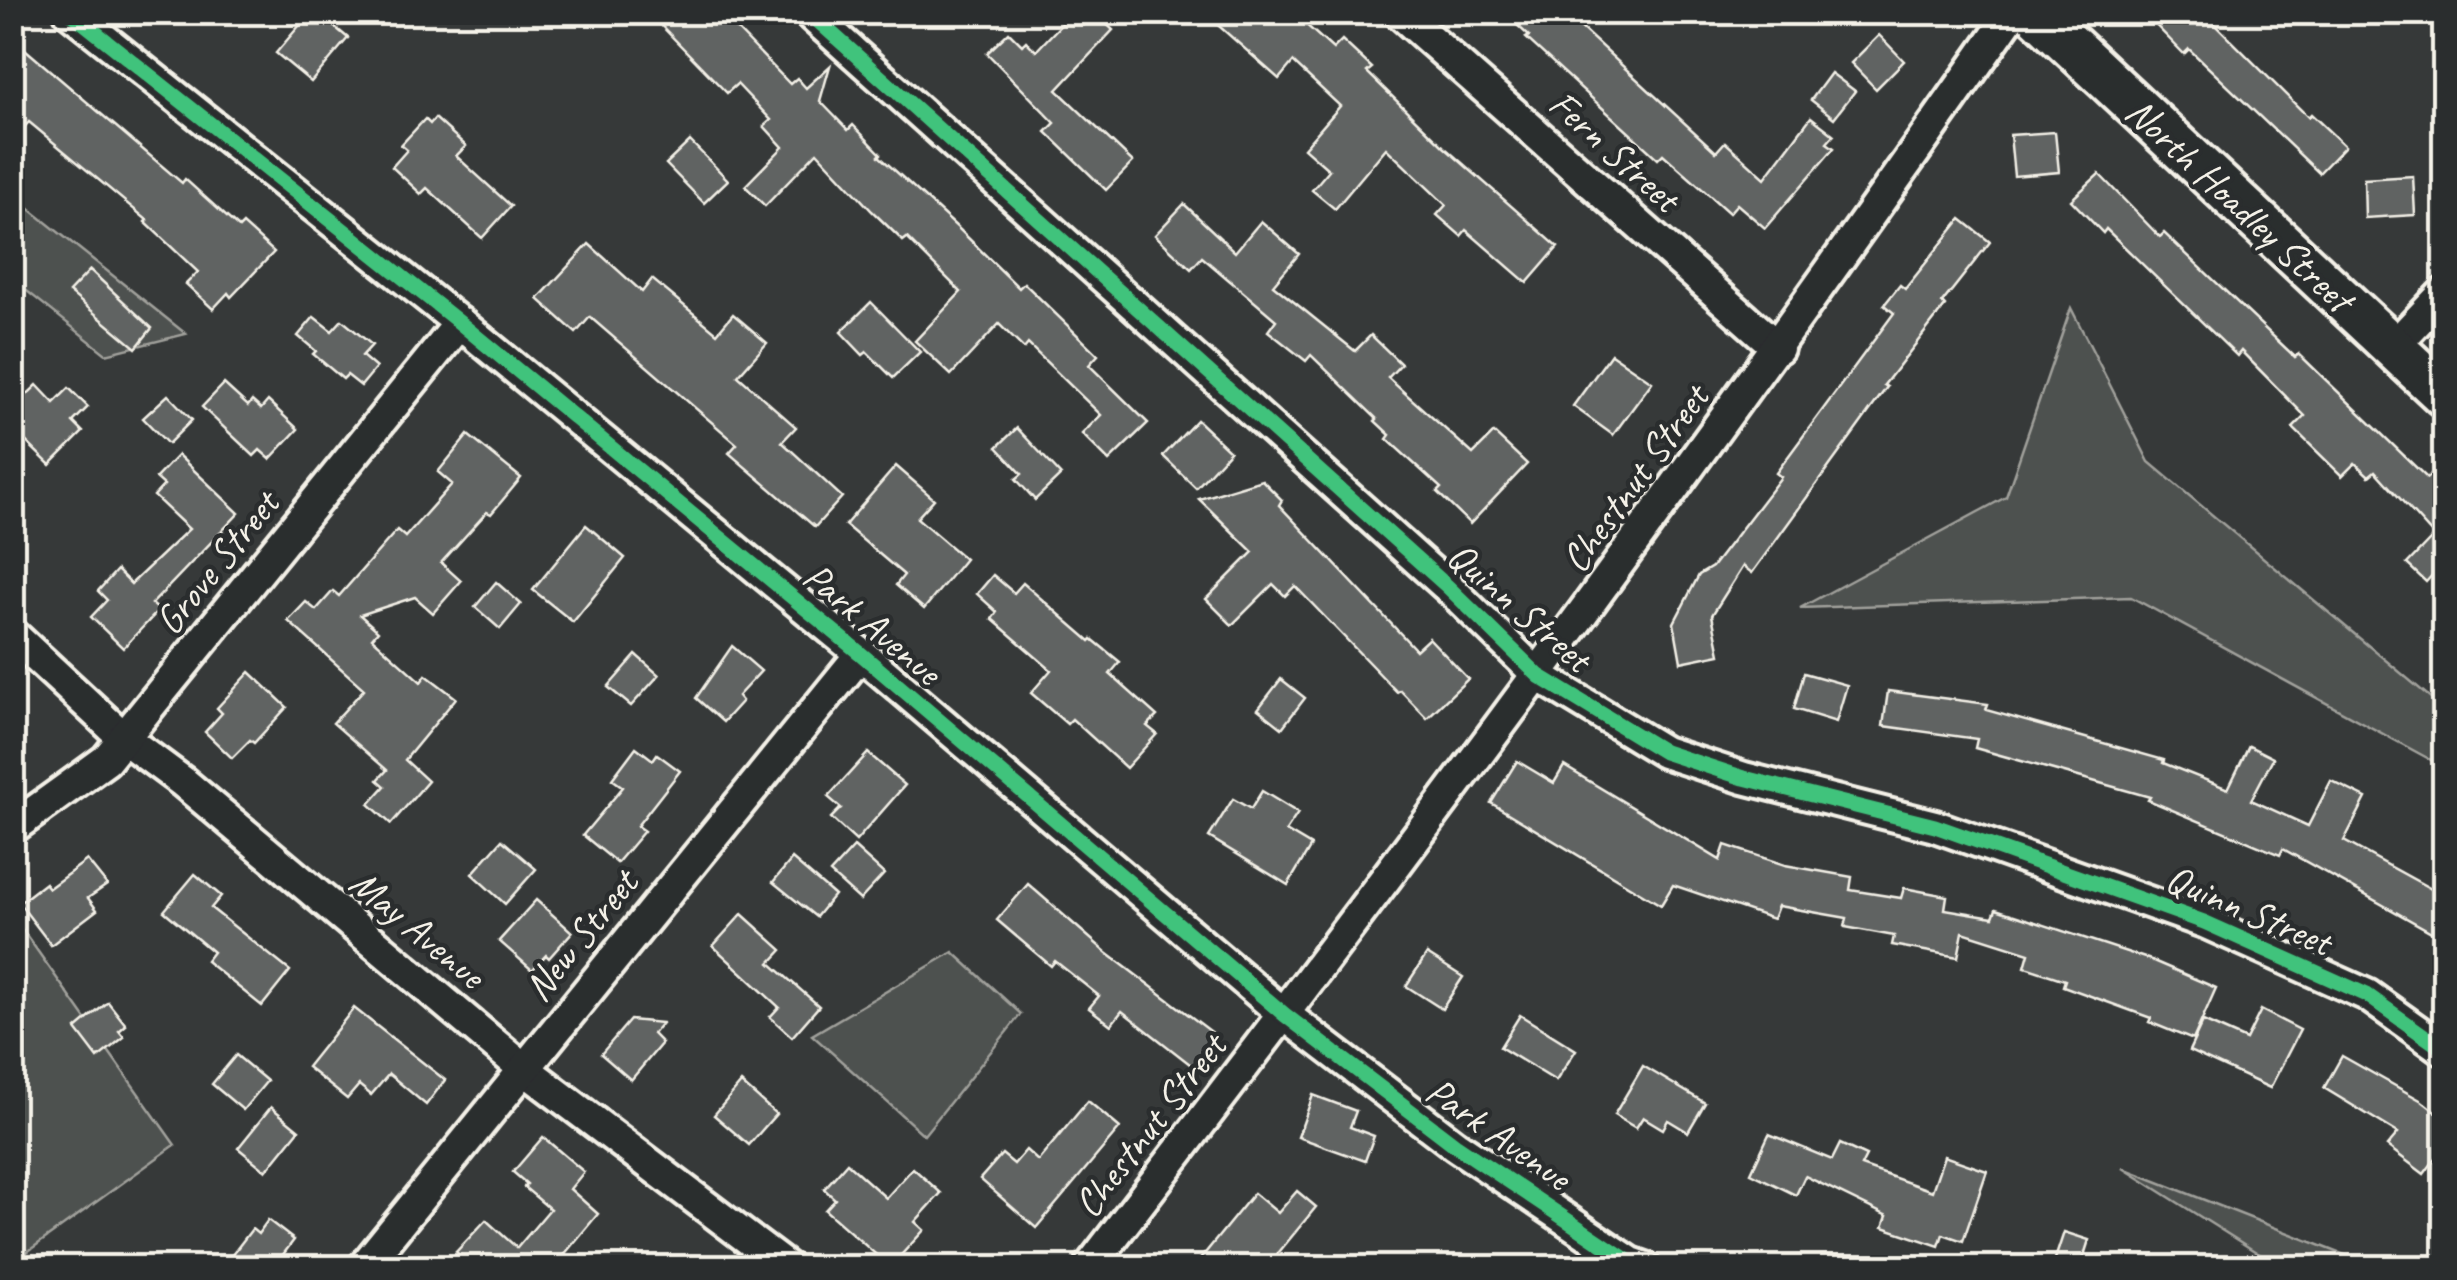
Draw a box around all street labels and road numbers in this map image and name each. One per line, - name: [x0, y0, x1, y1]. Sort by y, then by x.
- street label: Fern Street: [1539, 79, 1693, 225]
- street label: North Hoadley Street: [2115, 87, 2368, 327]
- street label: Chestnut Street: [1550, 372, 1722, 582]
- street label: Grove Street: [144, 478, 292, 645]
- street label: Quinn Street: [1437, 531, 1604, 685]
- street label: Park Avenue: [793, 552, 954, 698]
- street label: Quinn Street: [2159, 853, 2342, 968]
- street label: New Street: [513, 857, 651, 1011]
- street label: May Avenue: [340, 858, 497, 1002]
- street label: Chestnut Street: [1063, 1021, 1239, 1227]
- street label: Park Avenue: [1416, 1066, 1583, 1203]

